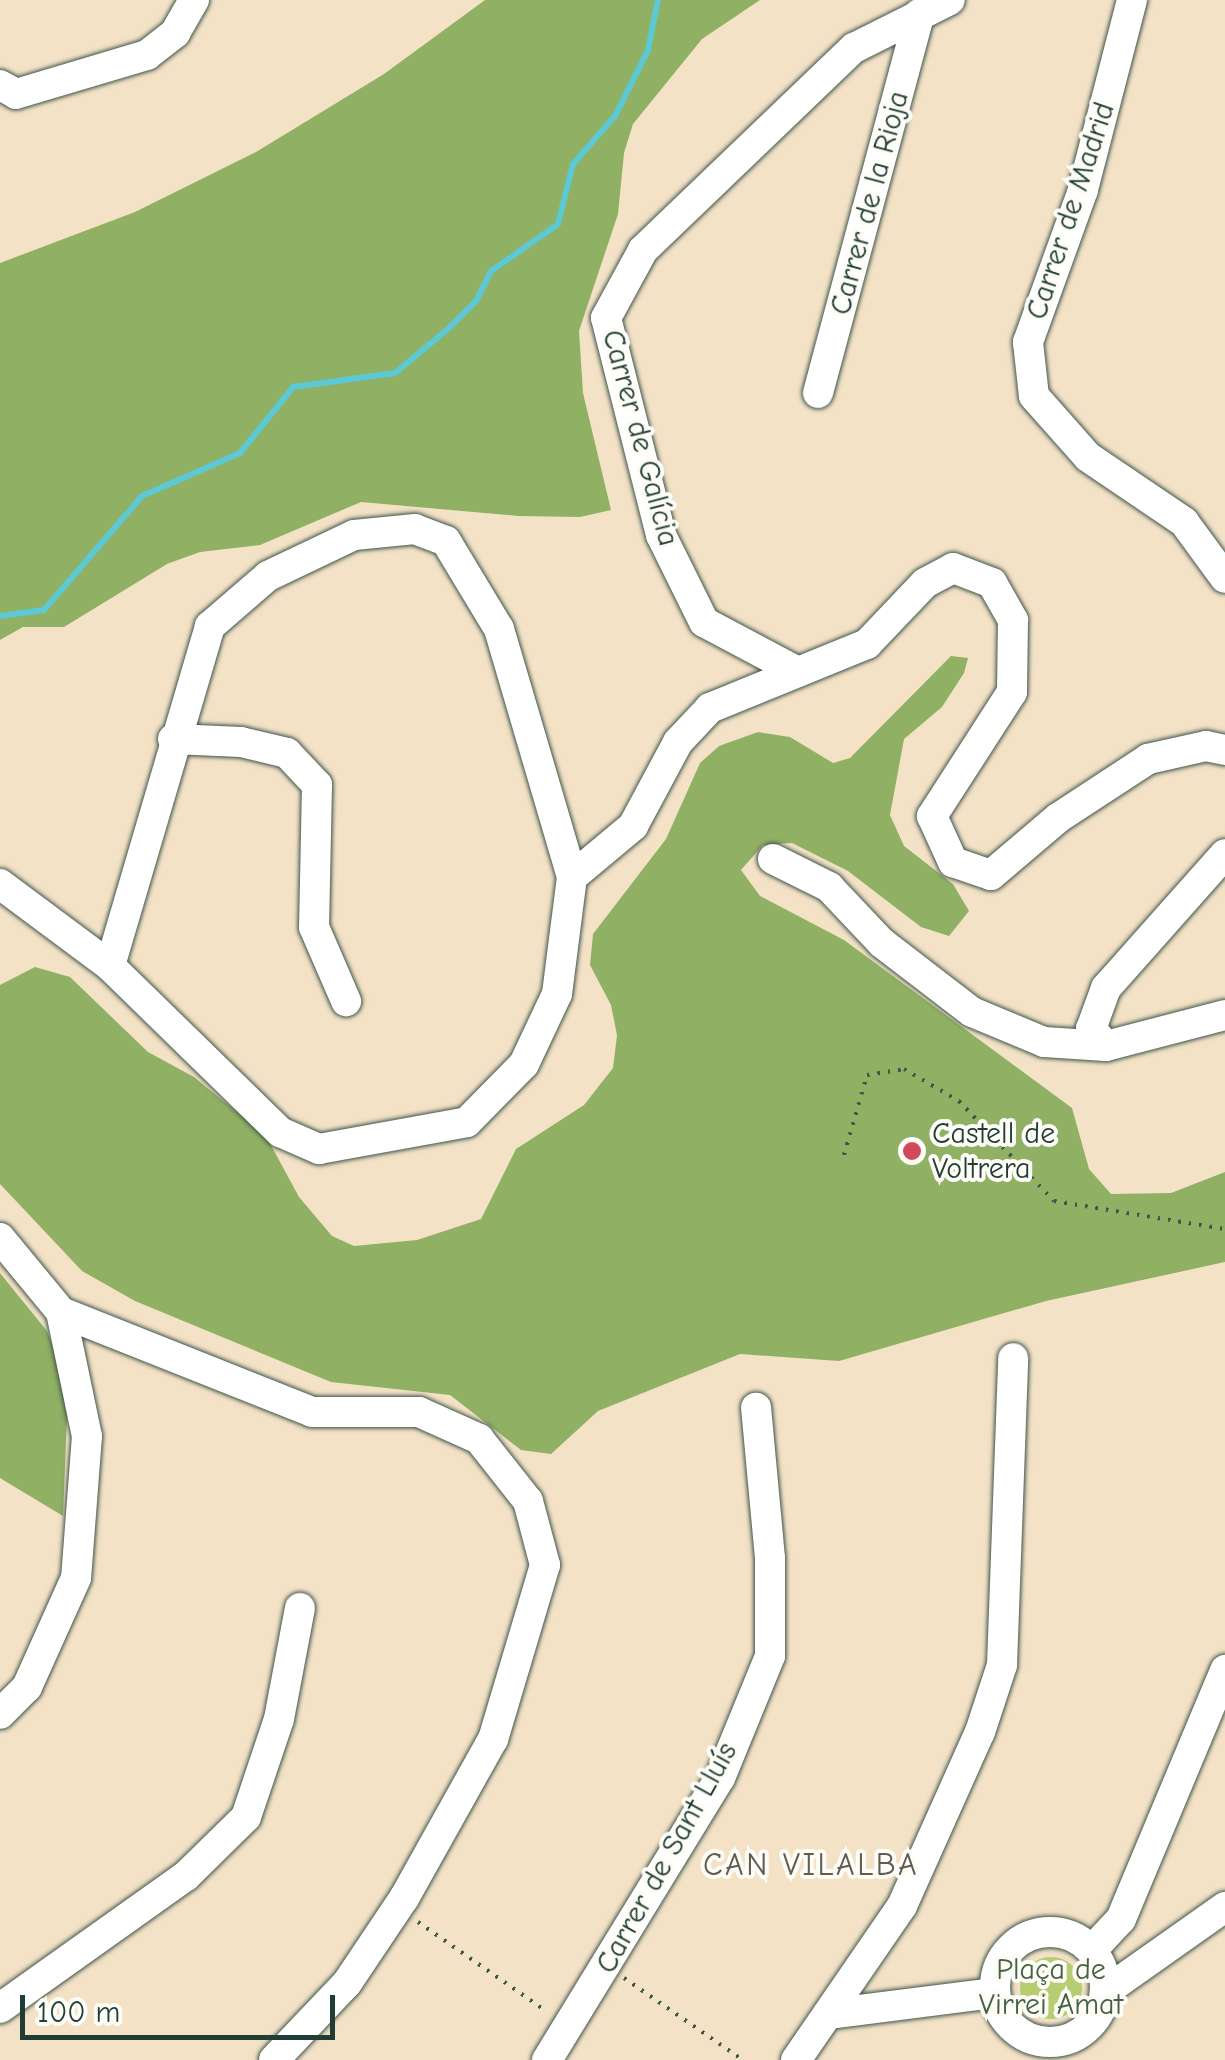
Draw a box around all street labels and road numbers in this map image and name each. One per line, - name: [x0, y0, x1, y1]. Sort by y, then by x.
- street label: Carrer de la Rioja: [823, 87, 917, 319]
- street label: Carrer de Madrid: [1019, 98, 1123, 324]
- street label: Carrer de Galícia: [594, 326, 686, 550]
- street label: Carrer de Sant Lluís: [589, 1736, 745, 1980]

